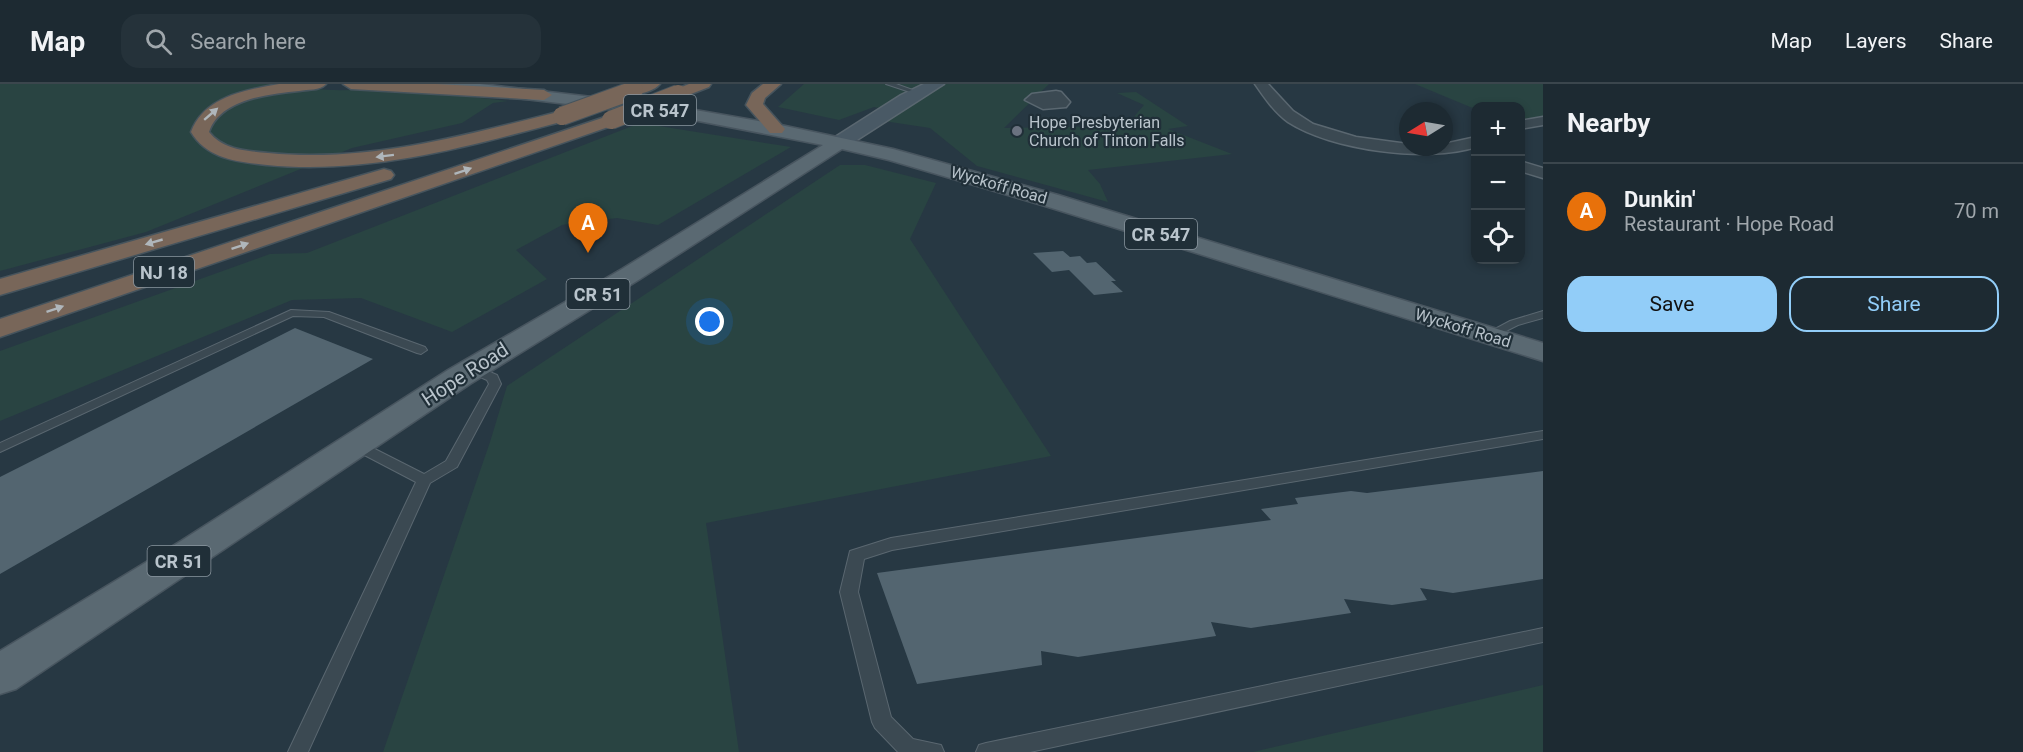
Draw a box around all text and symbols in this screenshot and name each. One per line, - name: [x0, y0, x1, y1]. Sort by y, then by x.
- search box: [121, 14, 541, 68]
- text: Map: [30, 25, 85, 58]
- icon: search: [142, 25, 175, 58]
- text: Search here: [190, 29, 306, 54]
- text: Map: [1770, 29, 1812, 53]
- text: Layers: [1845, 29, 1906, 53]
- text: Share: [1939, 29, 1993, 53]
- road number: CR 547: [624, 95, 696, 125]
- north arrow: [1399, 102, 1453, 156]
- map controls: [1471, 102, 1525, 264]
- button: +: [1471, 102, 1525, 156]
- one-way arrow: [203, 108, 219, 121]
- text: Nearby: [1567, 108, 1650, 138]
- place label: Hope Presbyterian Church of Tinton Falls: [1029, 113, 1184, 150]
- marker: Hope Presbyterian Church of Tinton Falls: [1010, 124, 1024, 138]
- one-way arrow: [376, 151, 395, 160]
- button: −: [1471, 156, 1525, 210]
- street label: Wyckoff Road: [949, 162, 1049, 208]
- one-way arrow: [454, 166, 472, 176]
- text: Dunkin': [1624, 187, 1695, 212]
- text: A: [1580, 199, 1593, 223]
- text: 70 m: [1954, 199, 1999, 223]
- pin: A: [568, 204, 608, 253]
- button: locate: [1471, 210, 1525, 264]
- text: Restaurant · Hope Road: [1624, 212, 1834, 236]
- road number: CR 547: [1125, 219, 1197, 249]
- one-way arrow: [145, 238, 163, 247]
- one-way arrow: [231, 241, 249, 251]
- road number: NJ 18: [134, 257, 194, 287]
- button: Save: [1567, 276, 1777, 332]
- button: Share: [1789, 276, 1999, 332]
- road number: CR 51: [566, 279, 630, 309]
- one-way arrow: [46, 304, 64, 314]
- street label: Wyckoff Road: [1413, 304, 1513, 352]
- your location: [695, 307, 724, 336]
- street label: Hope Road: [417, 337, 513, 411]
- road number: CR 51: [148, 546, 210, 576]

